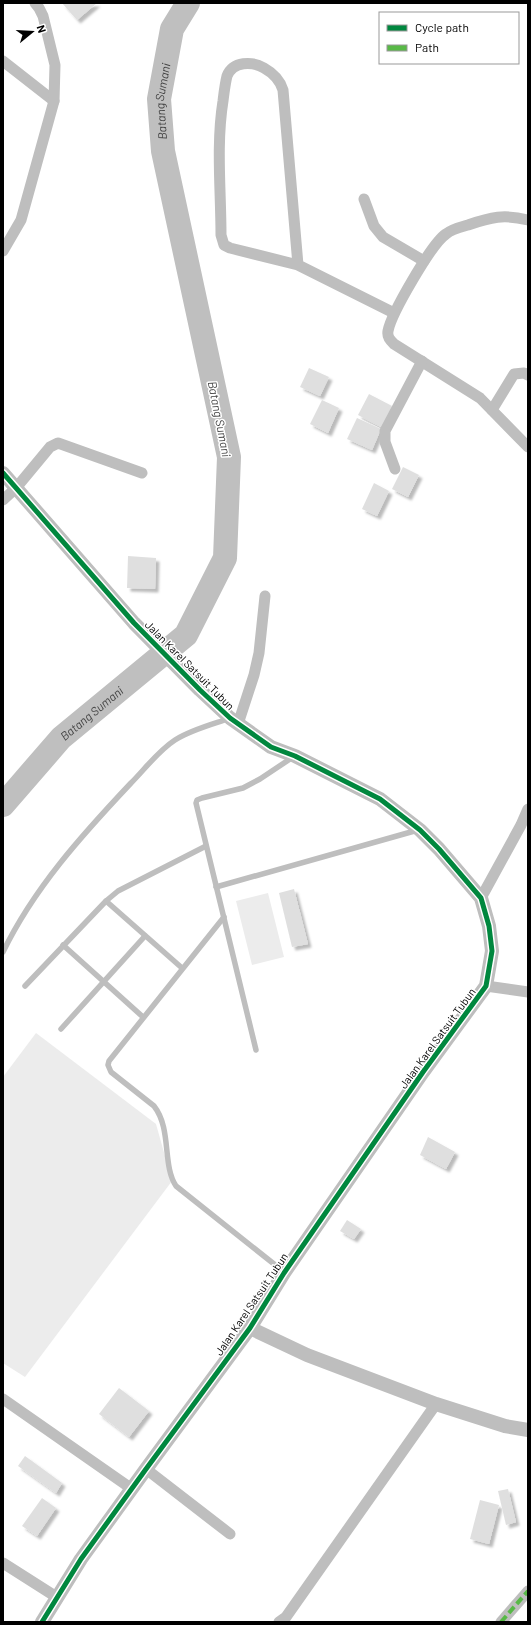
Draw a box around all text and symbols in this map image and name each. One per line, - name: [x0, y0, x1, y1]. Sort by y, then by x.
- north arrow: [12, 12, 52, 52]
- legend: [379, 12, 519, 64]
- text: Cycle path: [415, 20, 469, 34]
- text: N: [35, 23, 49, 34]
- text: Path: [415, 40, 439, 54]
- water label: Batang Sumani: [152, 62, 173, 140]
- water label: Batang Sumani: [206, 380, 234, 458]
- street label: Jalan Karel Satsuit Tubun: [143, 618, 237, 712]
- water label: Batang Sumani: [57, 683, 126, 743]
- street label: Jalan Karel Satsuit Tubun: [396, 985, 478, 1091]
- street label: Jalan Karel Satsuit Tubun: [212, 1250, 290, 1358]

